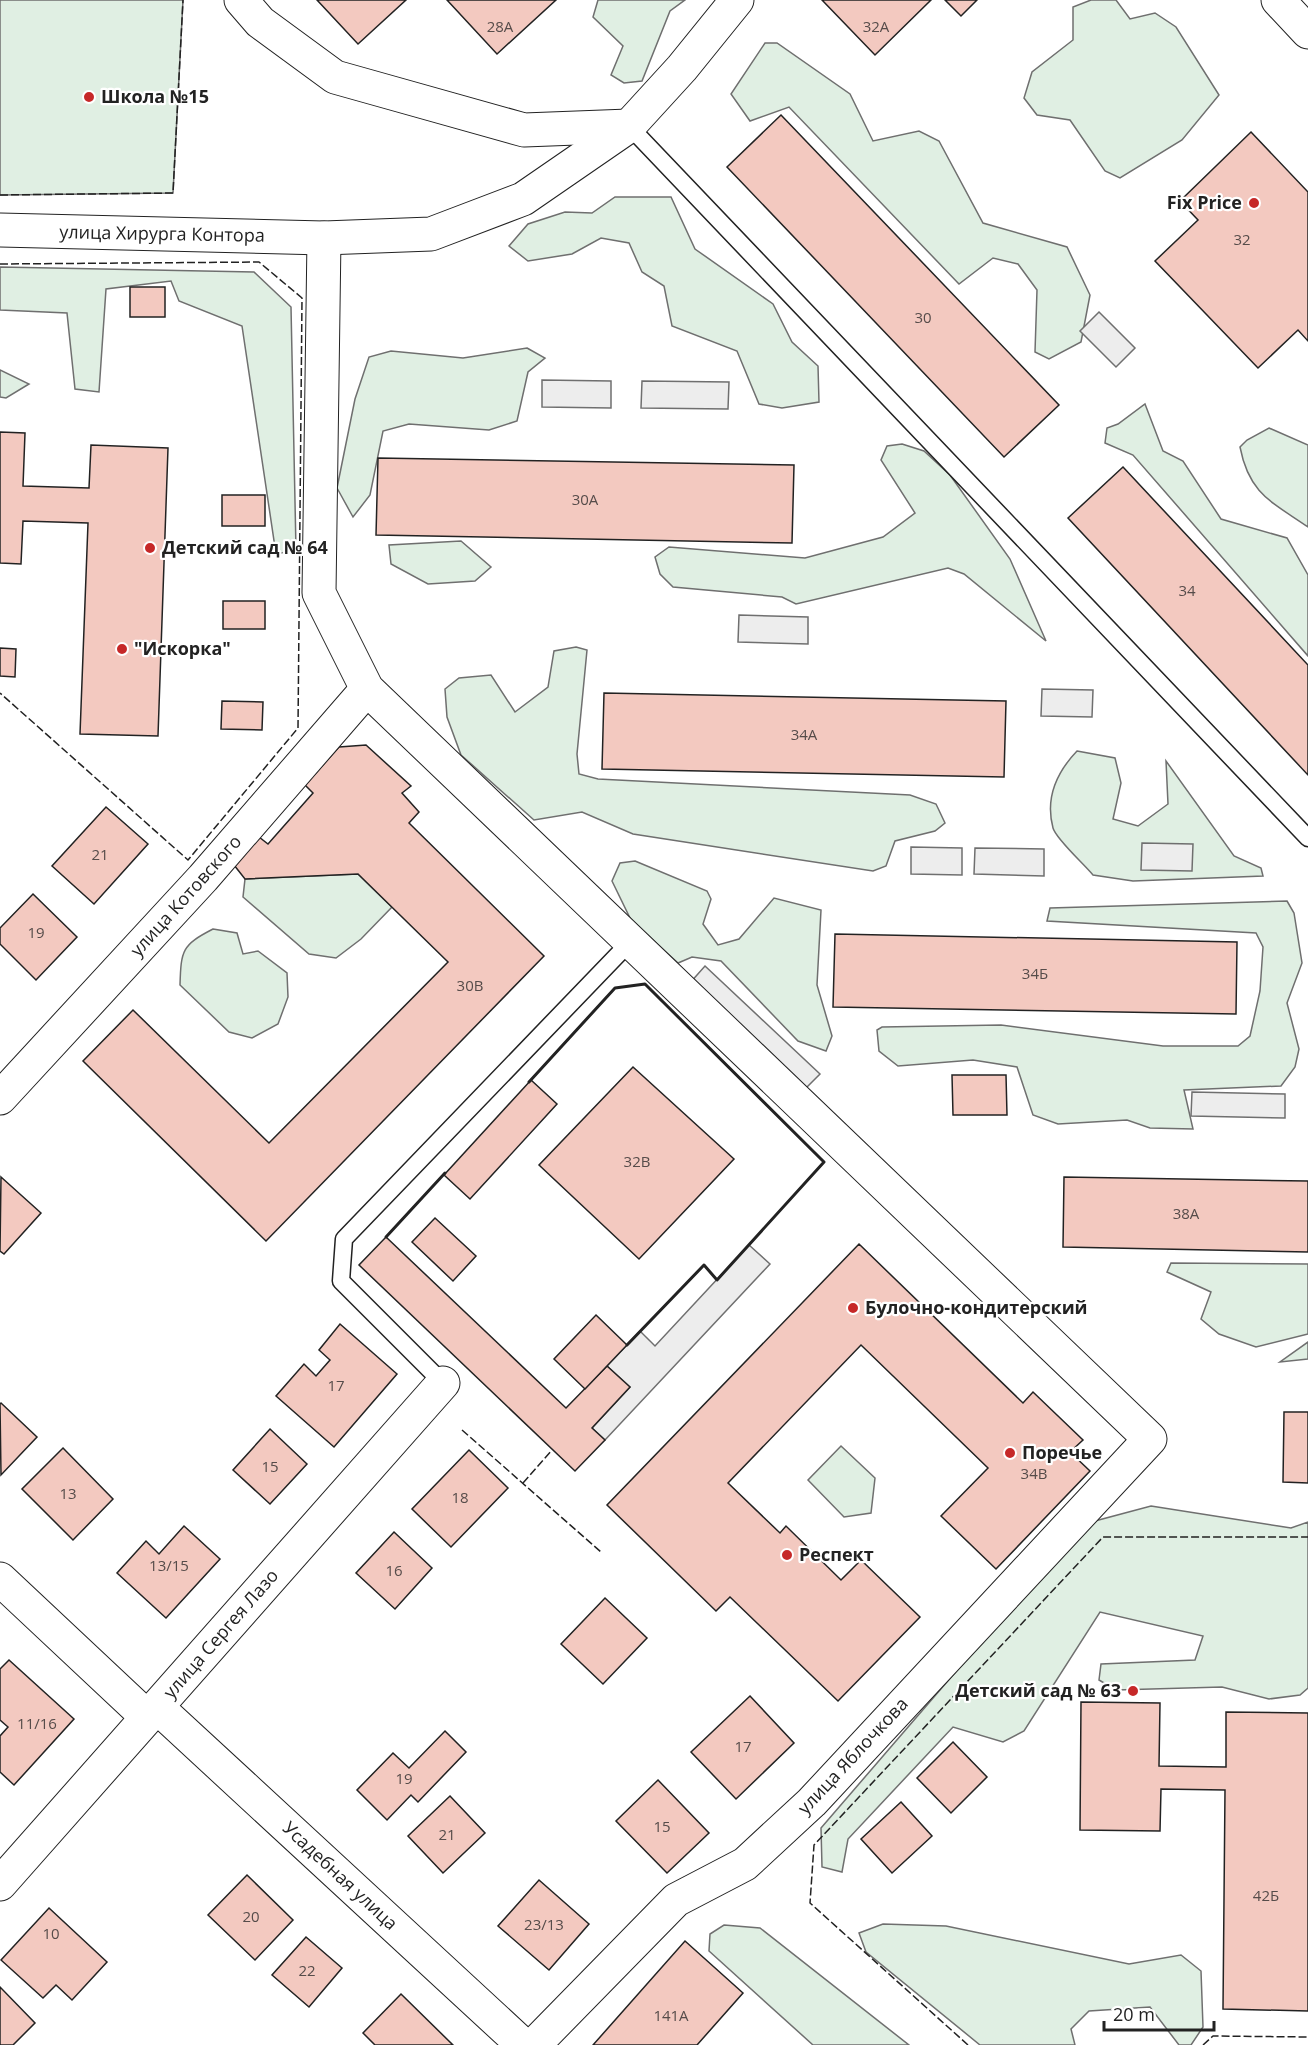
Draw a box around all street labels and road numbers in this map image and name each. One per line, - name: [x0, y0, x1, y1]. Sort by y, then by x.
- street label: улица Хирурга Контора: [59, 219, 265, 247]
- street label: улица Котовского: [124, 830, 246, 961]
- street label: улица Сергея Лазо: [157, 1564, 283, 1703]
- street label: улица Яблочкова: [792, 1692, 913, 1819]
- street label: Усадебная улица: [278, 1816, 403, 1935]

